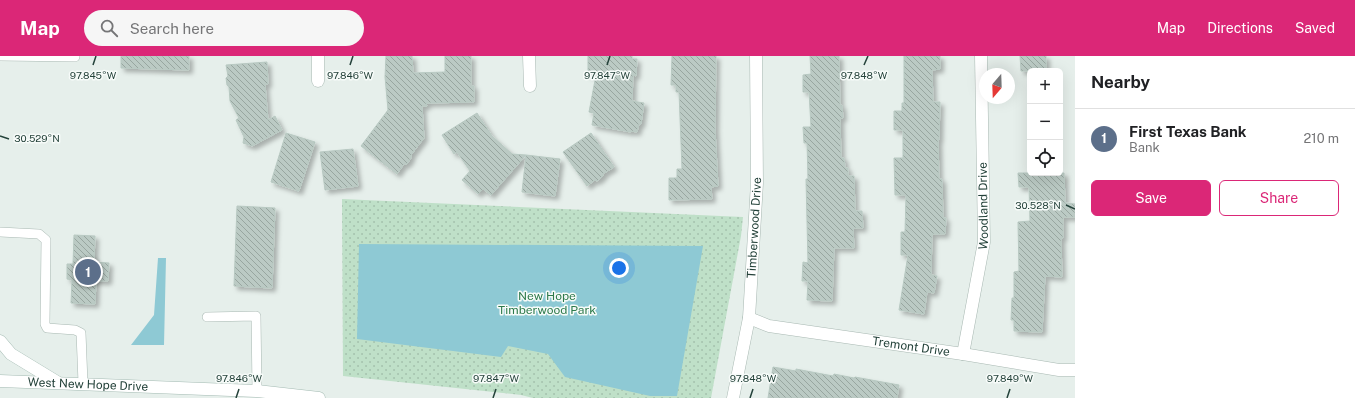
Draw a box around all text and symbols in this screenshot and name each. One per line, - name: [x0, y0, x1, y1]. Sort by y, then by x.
- search box: [84, 10, 364, 46]
- text: Map: [20, 17, 60, 39]
- icon: search: [98, 17, 120, 39]
- text: Search here: [130, 20, 214, 37]
- text: Map: [1157, 20, 1185, 36]
- text: Directions: [1207, 20, 1273, 36]
- text: Saved: [1295, 20, 1335, 36]
- north arrow: [979, 68, 1015, 104]
- map controls: [1027, 68, 1063, 176]
- button: +: [1027, 68, 1063, 104]
- text: 97.845°W: [70, 69, 117, 81]
- text: 97.846°W: [327, 69, 374, 81]
- text: 97.847°W: [584, 69, 630, 81]
- text: 97.848°W: [841, 69, 888, 81]
- text: Nearby: [1091, 72, 1150, 92]
- button: −: [1027, 104, 1063, 140]
- text: First Texas Bank: [1129, 123, 1247, 140]
- text: 1: [1101, 131, 1107, 146]
- text: 210 m: [1304, 131, 1339, 146]
- text: 30.529°N: [14, 132, 60, 144]
- button: locate: [1027, 140, 1063, 176]
- text: Bank: [1129, 140, 1160, 155]
- street label: Woodland Drive: [976, 162, 992, 251]
- street label: Timberwood Drive: [744, 177, 764, 279]
- button: Save: [1091, 180, 1211, 216]
- button: Share: [1219, 180, 1339, 216]
- text: 30.528°N: [1015, 199, 1061, 211]
- pin: 1: [75, 257, 101, 287]
- your location: [609, 258, 629, 278]
- park label: New Hope Timberwood Park: [498, 289, 596, 317]
- street label: Tremont Drive: [871, 334, 951, 359]
- text: 97.846°W: [216, 372, 263, 384]
- text: 97.847°W: [473, 372, 519, 384]
- text: 97.848°W: [730, 372, 777, 384]
- text: 97.849°W: [987, 372, 1034, 384]
- street label: West New Hope Drive: [27, 375, 149, 394]

